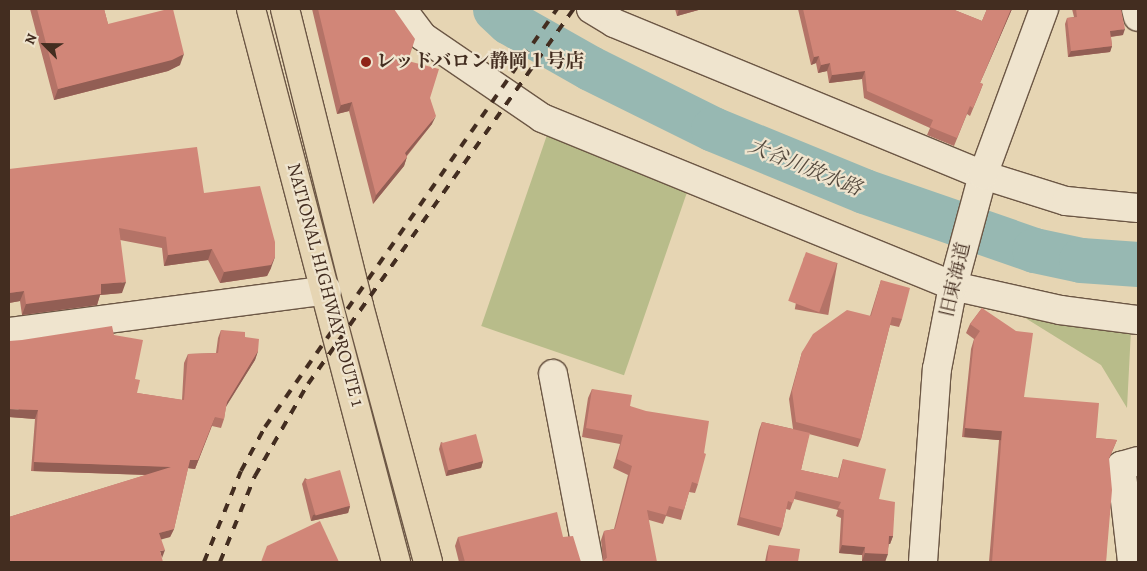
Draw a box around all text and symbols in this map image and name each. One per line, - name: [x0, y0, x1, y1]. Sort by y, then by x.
- north arrow: [20, 20, 70, 70]
- text: N: [20, 31, 41, 47]
- place label: レッドバロン静岡１号店: [376, 51, 585, 73]
- marker: レッドバロン静岡１号店: [360, 56, 372, 68]
- water label: 大谷川放水路: [745, 133, 865, 201]
- street label: NATIONAL HIGHWAY ROUTE 1: [281, 161, 369, 409]
- street label: 旧東海道: [936, 240, 976, 320]

